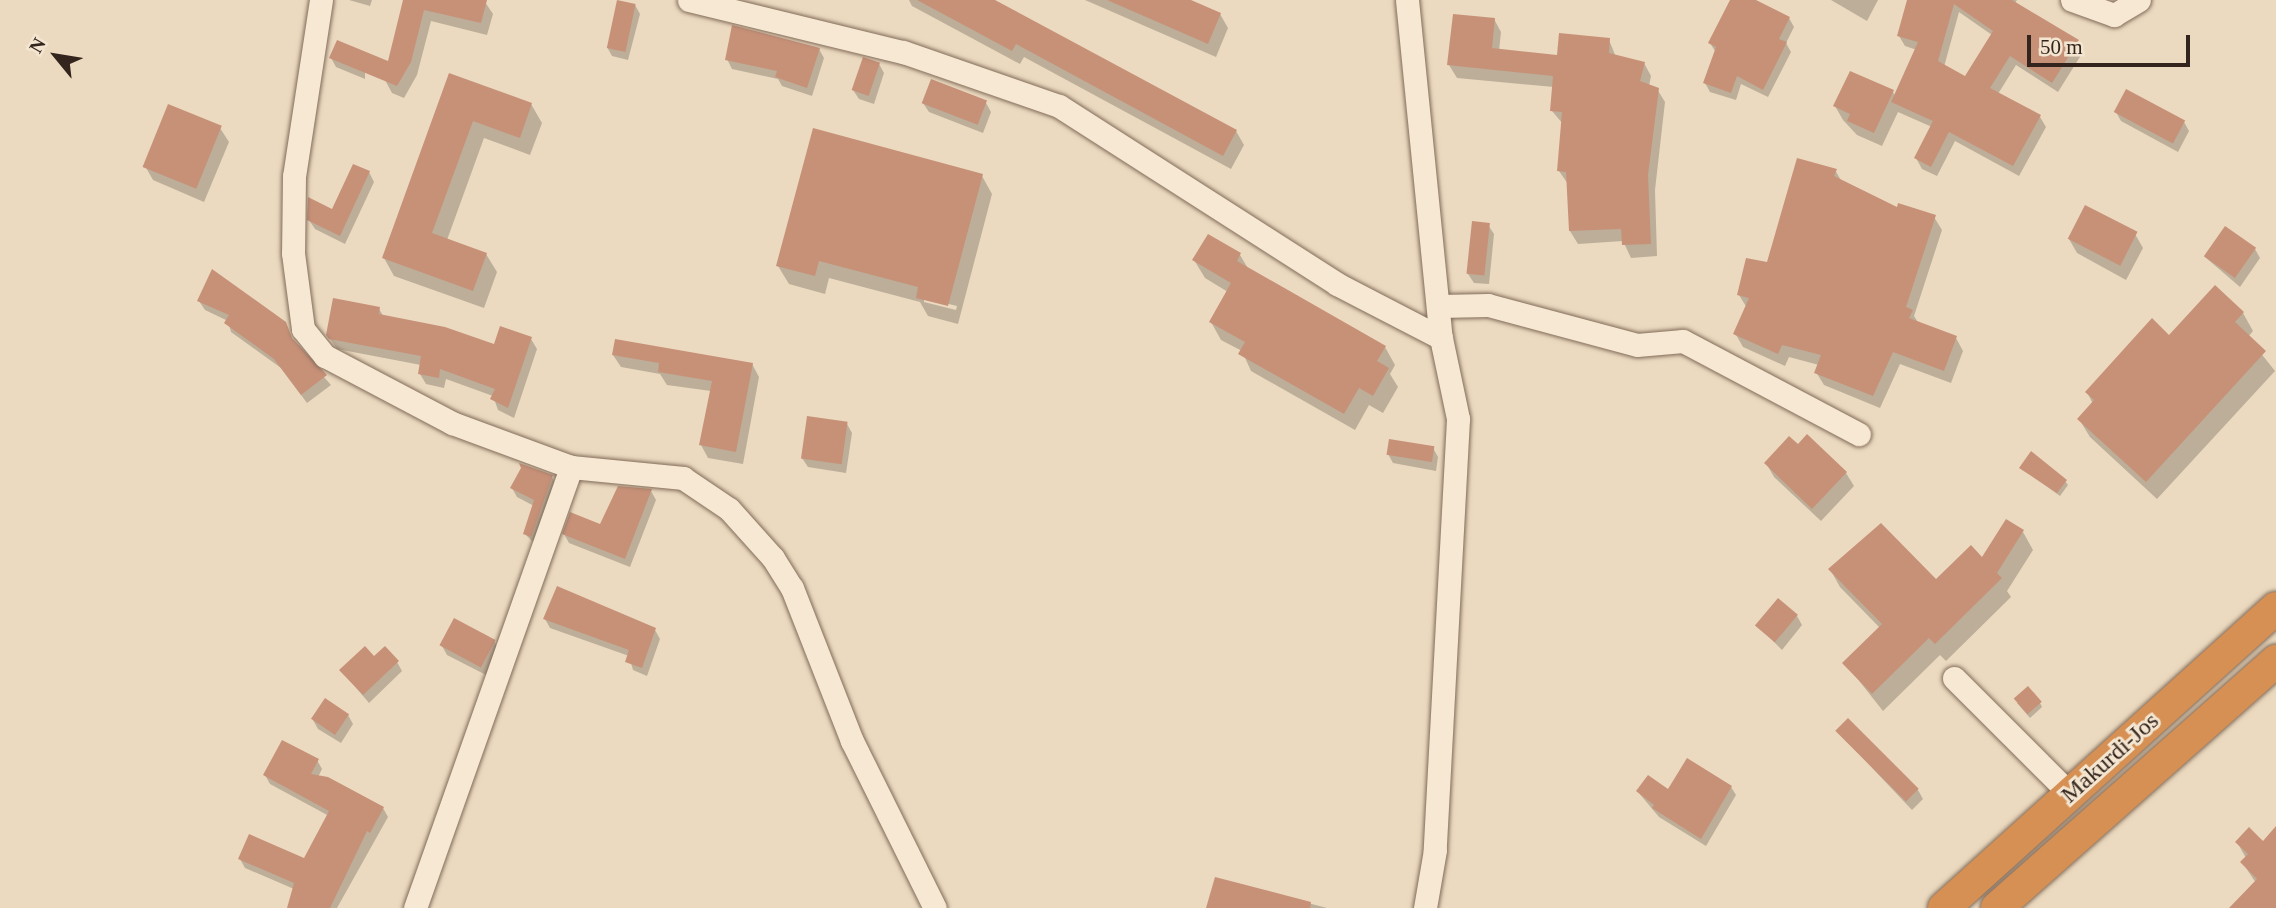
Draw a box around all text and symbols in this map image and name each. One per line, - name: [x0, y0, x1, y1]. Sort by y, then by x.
- north arrow: [21, 21, 91, 91]
- scale bar: [2031, 21, 2194, 65]
- text: N: [25, 34, 50, 56]
- text: 50 m: [2040, 35, 2083, 59]
- street label: Makurdi-Jos: [2055, 707, 2165, 809]

